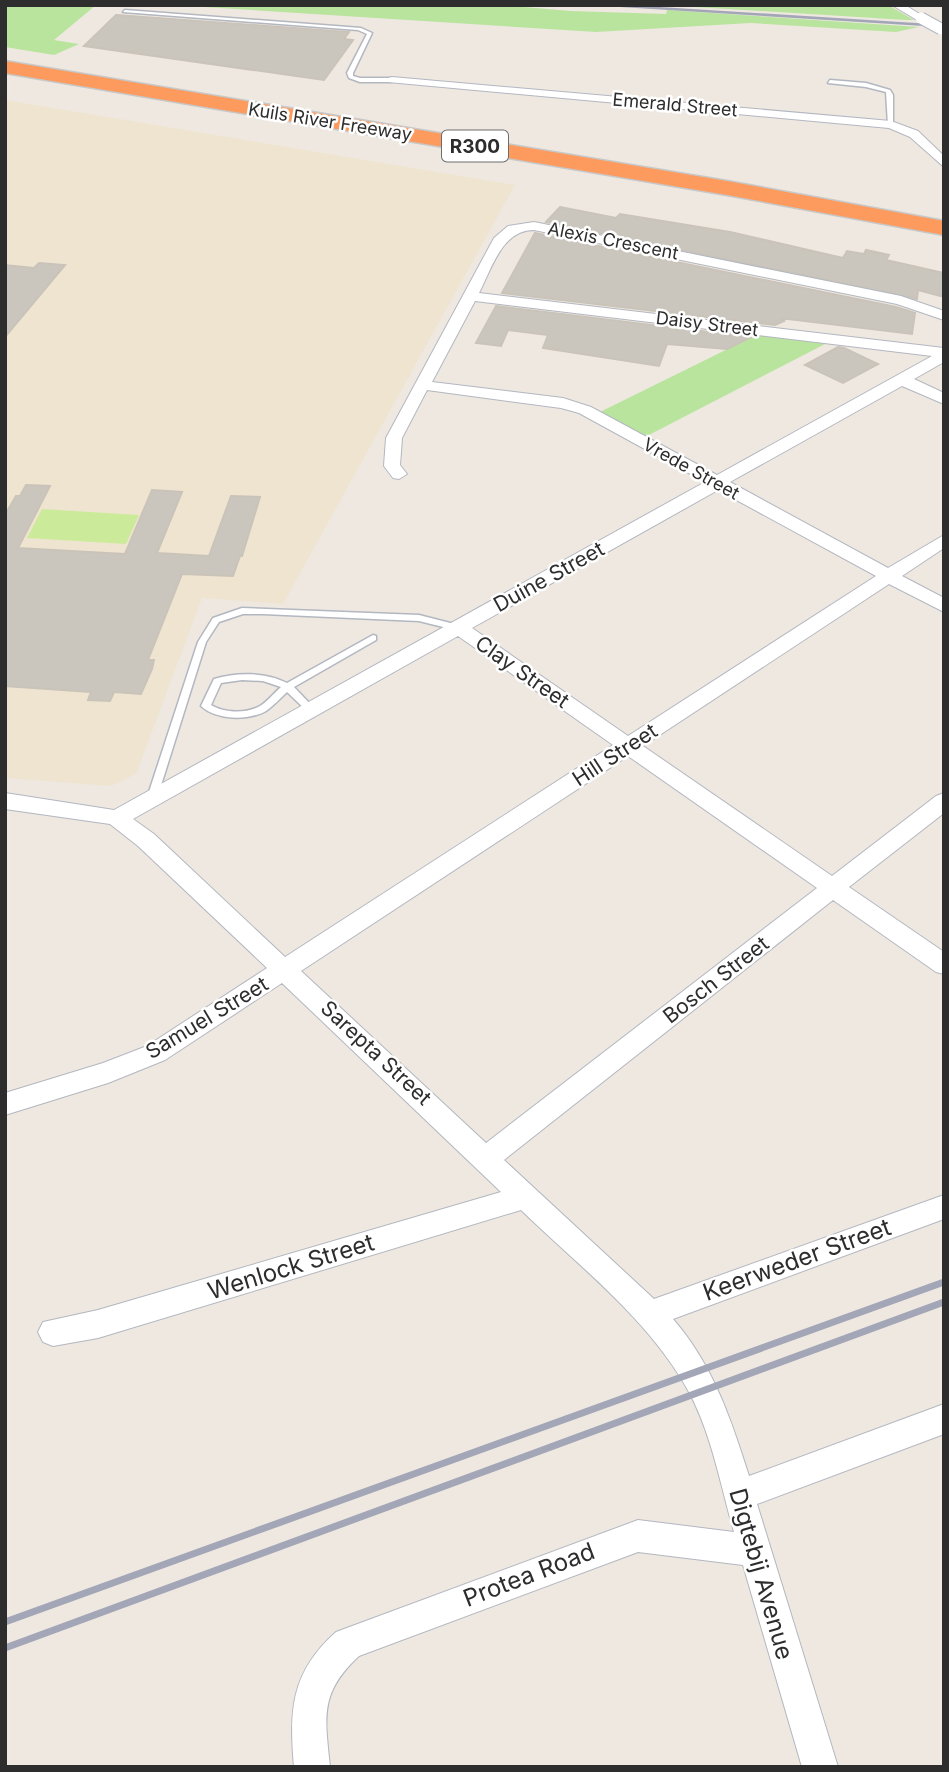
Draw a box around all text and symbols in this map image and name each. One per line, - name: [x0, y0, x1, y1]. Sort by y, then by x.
- street label: Emerald Street: [612, 89, 738, 120]
- street label: Kuils River Freeway: [247, 98, 413, 145]
- road number: R300: [442, 130, 508, 162]
- street label: Alexis Crescent: [546, 218, 680, 263]
- street label: Daisy Street: [655, 307, 760, 340]
- street label: Vrede Street: [639, 433, 743, 504]
- street label: Duine Street: [489, 536, 608, 617]
- street label: Clay Street: [471, 630, 574, 713]
- street label: Hill Street: [568, 718, 662, 791]
- street label: Bosch Street: [658, 931, 774, 1029]
- street label: Samuel Street: [141, 971, 273, 1064]
- street label: Sarepta Street: [316, 995, 437, 1110]
- street label: Keerweder Street: [699, 1212, 895, 1307]
- street label: Wenlock Street: [204, 1227, 378, 1306]
- street label: Digtebij Avenue: [723, 1485, 800, 1663]
- street label: Protea Road: [459, 1536, 599, 1613]

